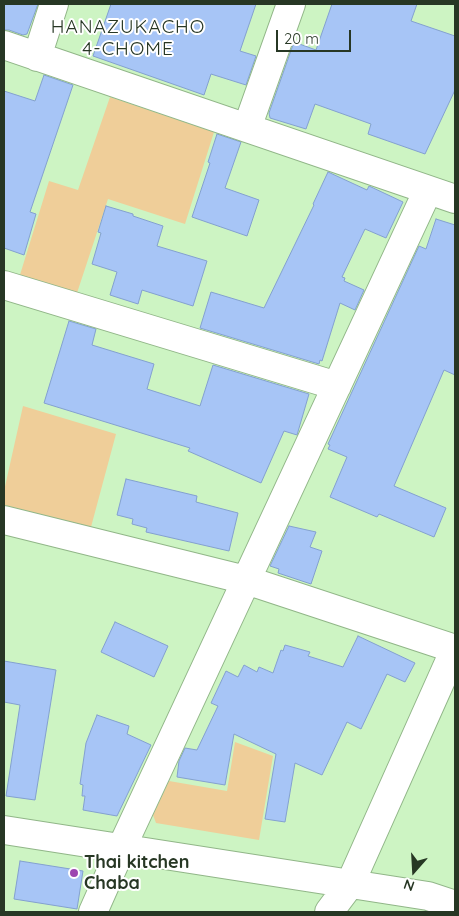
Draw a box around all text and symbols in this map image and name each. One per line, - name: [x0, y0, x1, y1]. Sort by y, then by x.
- district label: HANAZUKACHO 4-CHOME: [49, 16, 207, 60]
- scale bar: [279, 20, 354, 52]
- text: 20 m: [284, 29, 319, 48]
- north arrow: [389, 846, 439, 896]
- place label: Thai kitchen Chaba: [84, 852, 189, 894]
- marker: Thai kitchen Chaba: [68, 867, 80, 879]
- text: N: [401, 875, 417, 895]

